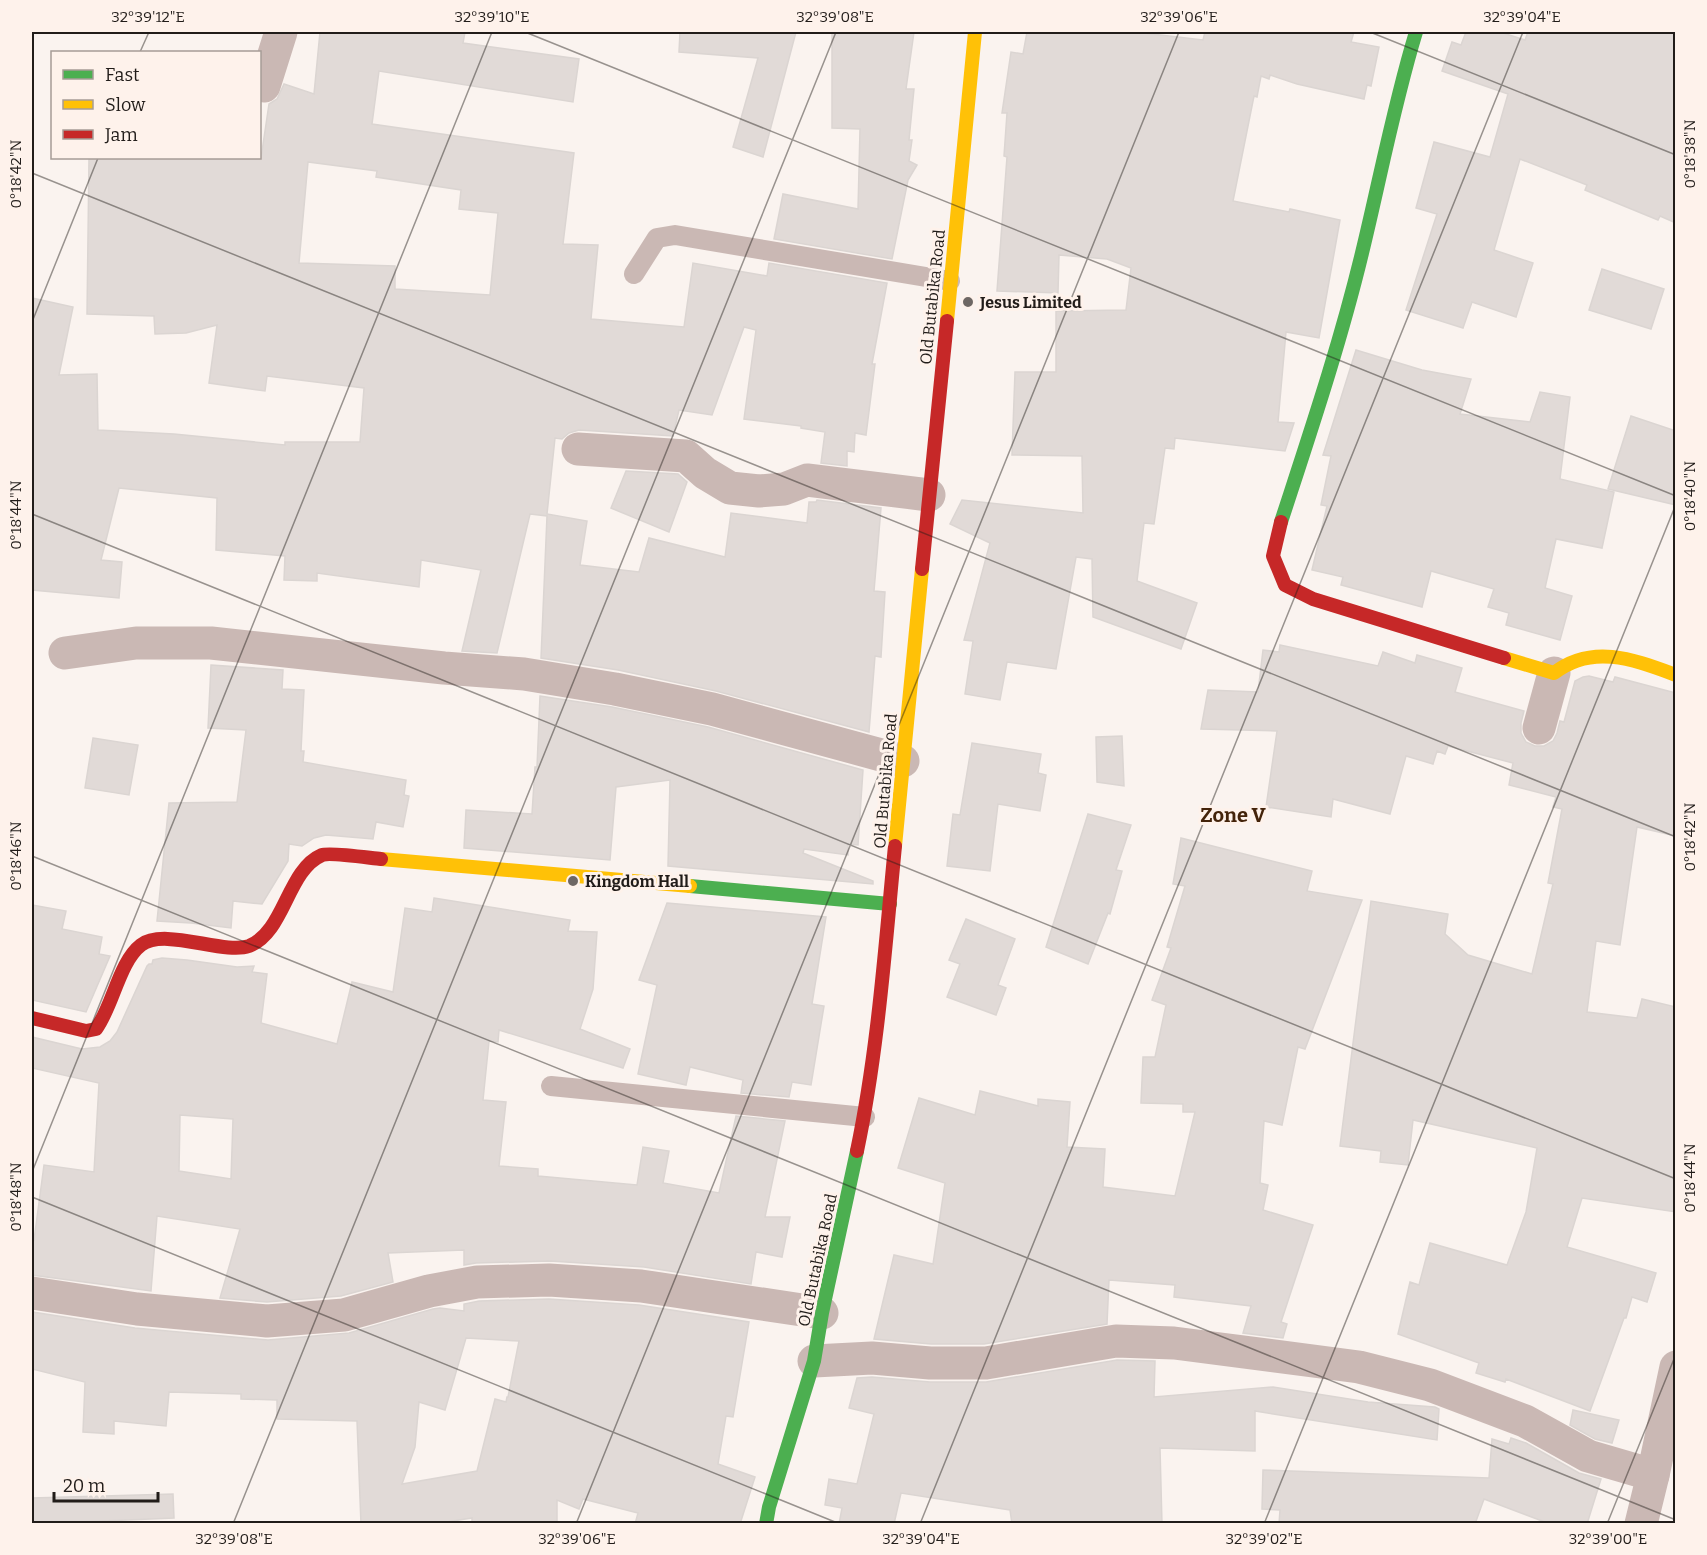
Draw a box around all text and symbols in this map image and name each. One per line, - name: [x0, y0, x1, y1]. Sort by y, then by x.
- text: 32°39'12"E: [111, 8, 185, 26]
- text: 32°39'10"E: [454, 8, 530, 26]
- text: 32°39'08"E: [796, 8, 874, 26]
- text: 32°39'06"E: [1140, 8, 1218, 26]
- text: 32°39'04"E: [1483, 8, 1561, 26]
- legend: [51, 51, 261, 159]
- text: Fast: [105, 64, 140, 86]
- text: Slow: [105, 94, 146, 116]
- text: 0°18'38"N: [1681, 119, 1699, 189]
- text: Jam: [104, 124, 138, 146]
- text: 0°18'42"N: [7, 139, 25, 208]
- street label: Old Butabika Road: [916, 228, 949, 366]
- place label: Jesus Limited: [979, 293, 1082, 312]
- marker: Jesus Limited: [961, 295, 975, 309]
- text: 0°18'40"N: [1681, 461, 1699, 531]
- text: 0°18'44"N: [7, 480, 25, 550]
- street label: Old Butabika Road: [870, 712, 901, 849]
- text: 0°18'42"N: [1681, 802, 1699, 871]
- district label: Zone V: [1200, 803, 1267, 827]
- text: 0°18'46"N: [7, 821, 25, 891]
- place label: Kingdom Hall: [585, 872, 689, 891]
- marker: Kingdom Hall: [566, 874, 580, 888]
- text: 0°18'44"N: [1681, 1143, 1699, 1213]
- text: 0°18'48"N: [7, 1162, 25, 1232]
- street label: Old Butabika Road: [794, 1191, 841, 1328]
- scale bar: [54, 1465, 158, 1503]
- text: 20 m: [63, 1475, 105, 1497]
- text: 32°39'08"E: [195, 1530, 273, 1548]
- text: 32°39'06"E: [538, 1530, 616, 1548]
- text: 32°39'04"E: [882, 1530, 960, 1548]
- text: 32°39'02"E: [1225, 1530, 1303, 1548]
- text: 32°39'00"E: [1569, 1530, 1647, 1548]

